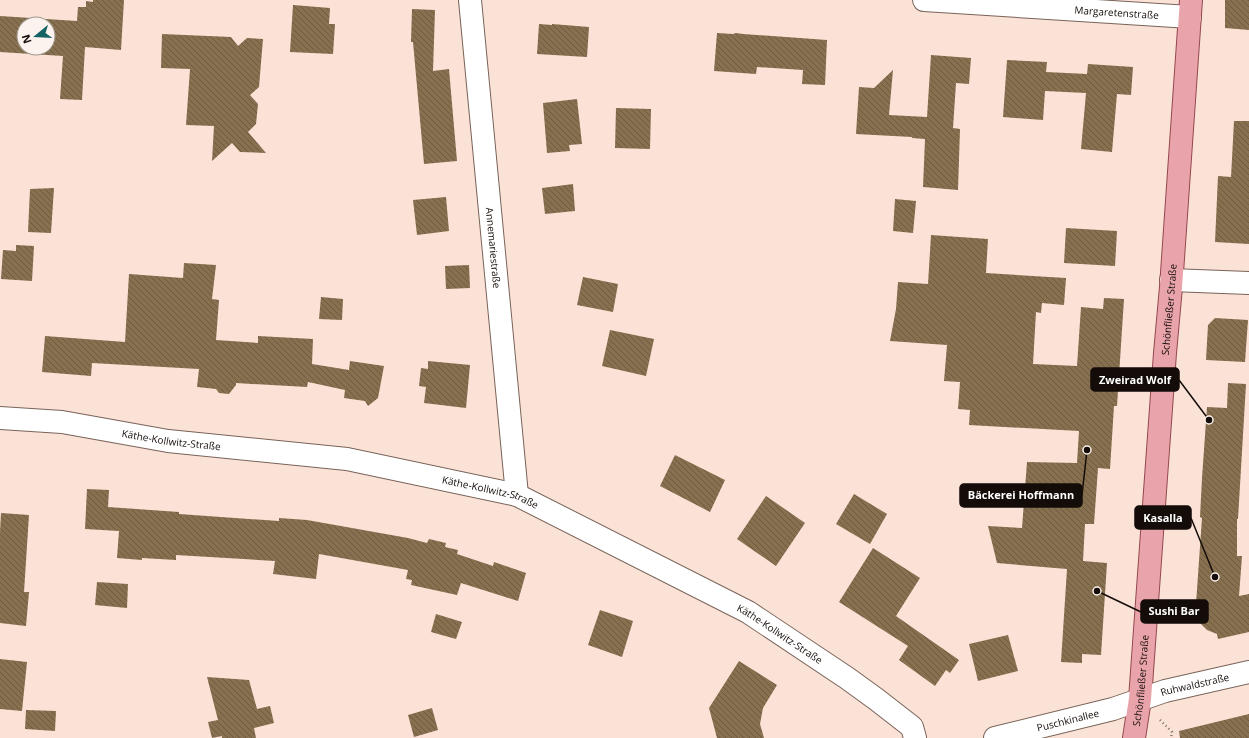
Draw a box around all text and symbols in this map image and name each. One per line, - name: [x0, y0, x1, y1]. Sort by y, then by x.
- street label: Margaretenstraße: [1074, 3, 1160, 22]
- north arrow: [16, 16, 56, 56]
- text: N: [17, 33, 35, 46]
- street label: Annemariestraße: [483, 207, 504, 289]
- street label: Schönfließer Straße: [1158, 263, 1180, 356]
- callout: Zweirad Wolf: [1091, 368, 1179, 391]
- text: Zweirad Wolf: [1099, 372, 1172, 387]
- street label: Käthe-Kollwitz-Straße: [121, 426, 222, 453]
- street label: Käthe-Kollwitz-Straße: [441, 472, 541, 512]
- callout: Bäckerei Hoffmann: [960, 484, 1082, 507]
- text: Bäckerei Hoffmann: [968, 487, 1074, 502]
- callout: Kasalla: [1135, 506, 1191, 529]
- text: Kasalla: [1143, 510, 1183, 525]
- callout: Sushi Bar: [1141, 600, 1208, 623]
- street label: Käthe-Kollwitz-Straße: [735, 601, 826, 667]
- text: Sushi Bar: [1148, 603, 1200, 618]
- street label: Schönfließer Straße: [1129, 634, 1152, 727]
- street label: Ruhwaldstraße: [1158, 670, 1231, 699]
- street label: Puschkinallee: [1035, 706, 1101, 734]

